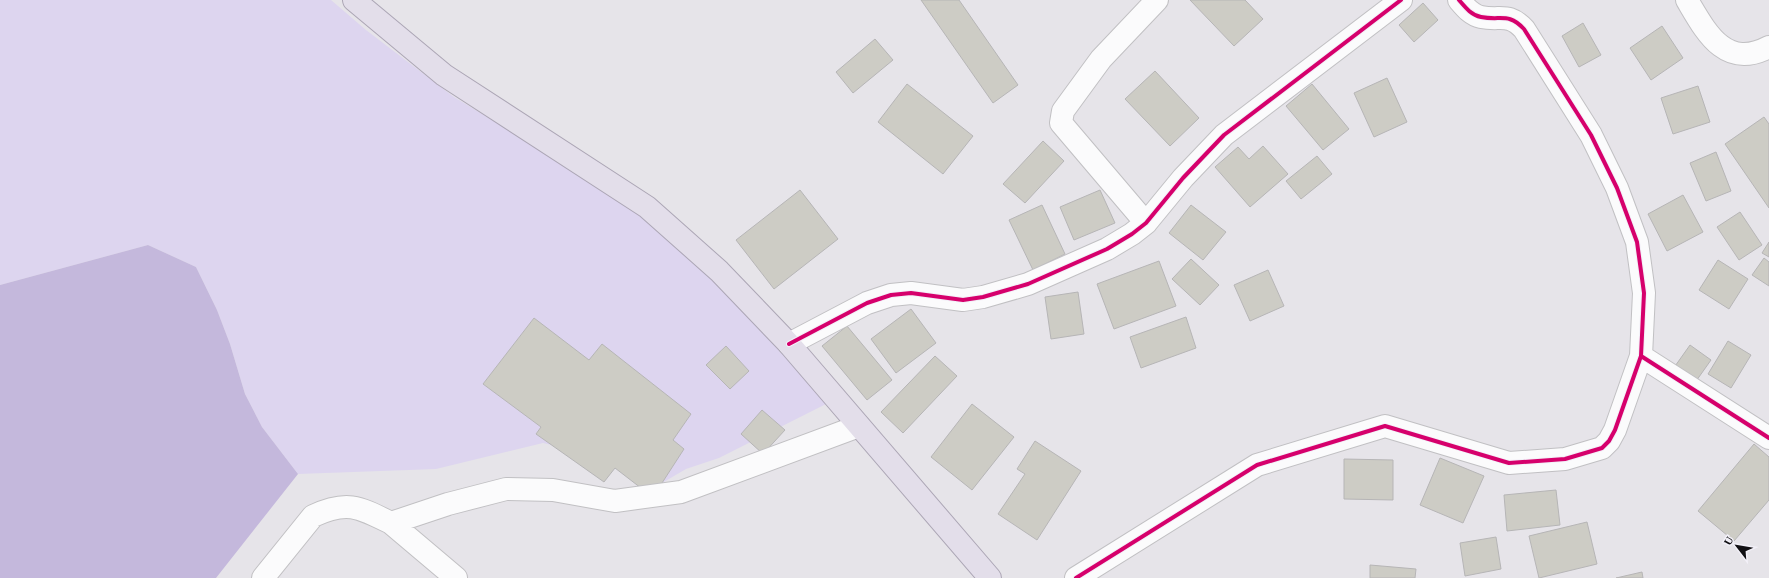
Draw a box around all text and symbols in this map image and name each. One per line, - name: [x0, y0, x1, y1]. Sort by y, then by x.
- north arrow: [1717, 526, 1757, 566]
- text: U: [1721, 534, 1736, 547]

